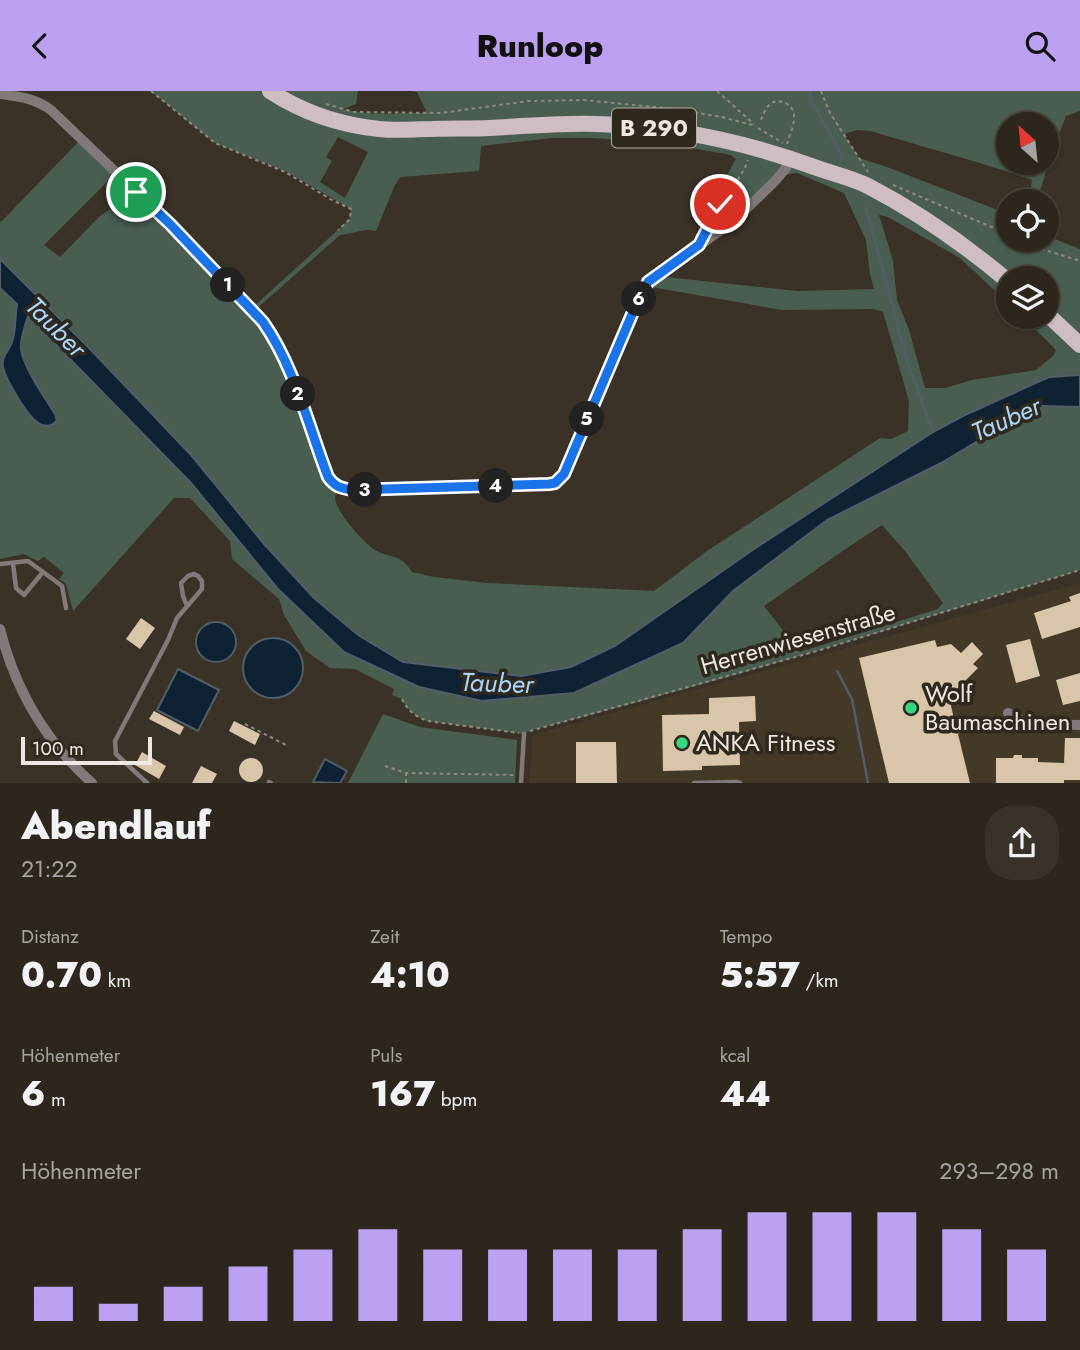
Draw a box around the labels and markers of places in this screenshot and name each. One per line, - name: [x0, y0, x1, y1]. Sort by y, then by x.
- pin: [106, 162, 166, 222]
- pin: [690, 174, 750, 234]
- pin: 1: [210, 267, 246, 303]
- pin: 6: [622, 281, 656, 317]
- pin: 2: [280, 377, 316, 411]
- pin: 5: [570, 401, 604, 437]
- pin: 4: [478, 469, 514, 503]
- pin: 3: [348, 473, 382, 507]
- place label: Wolf Baumaschinen: [925, 676, 1070, 739]
- marker: Wolf Baumaschinen: [903, 700, 919, 716]
- place label: ANKA Fitness: [696, 725, 835, 760]
- marker: ANKA Fitness: [674, 735, 690, 751]

